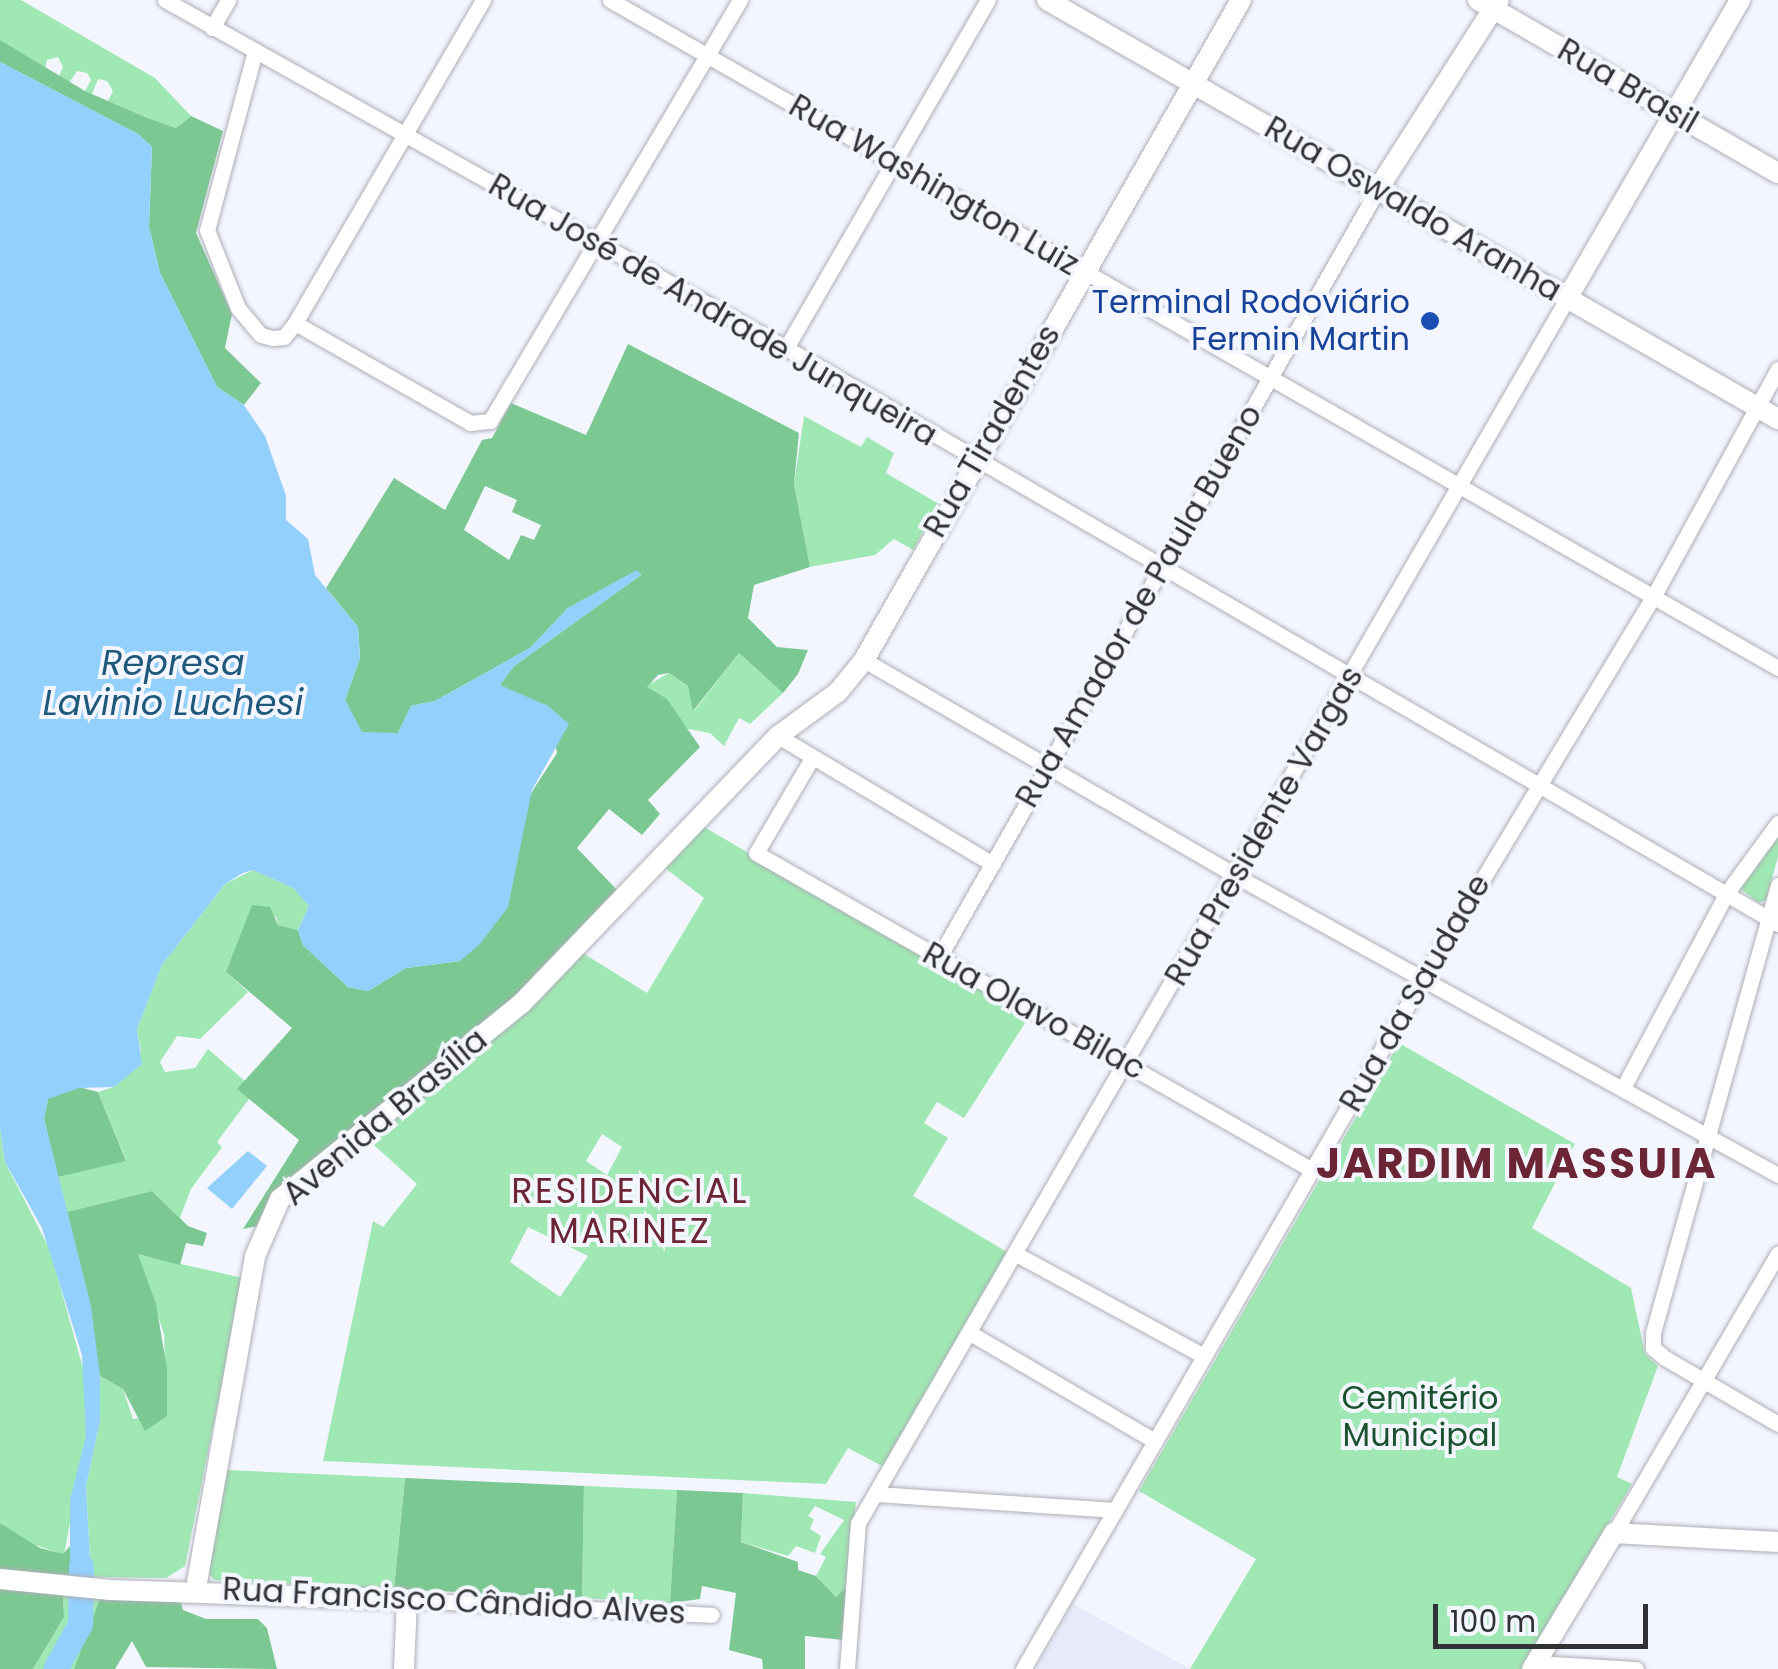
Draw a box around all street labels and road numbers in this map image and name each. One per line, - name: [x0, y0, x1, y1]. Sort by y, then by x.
- street label: Rua Brasil: [1551, 30, 1705, 142]
- street label: Rua Washington Luiz: [782, 86, 1086, 284]
- street label: Rua Oswaldo Aranha: [1258, 108, 1568, 310]
- street label: Rua José de Andrade Junqueira: [482, 166, 944, 454]
- street label: Rua Tiradentes: [916, 318, 1068, 544]
- street label: Rua Amador de Paula Bueno: [1008, 398, 1270, 814]
- street label: Rua Presidente Vargas: [1157, 660, 1371, 992]
- street label: Rua da Saudade: [1331, 868, 1499, 1118]
- street label: Rua Olavo Bilac: [916, 934, 1152, 1088]
- street label: Avenida Brasília: [275, 1020, 495, 1214]
- street label: Rua Francisco Cândido Alves: [221, 1570, 687, 1632]

